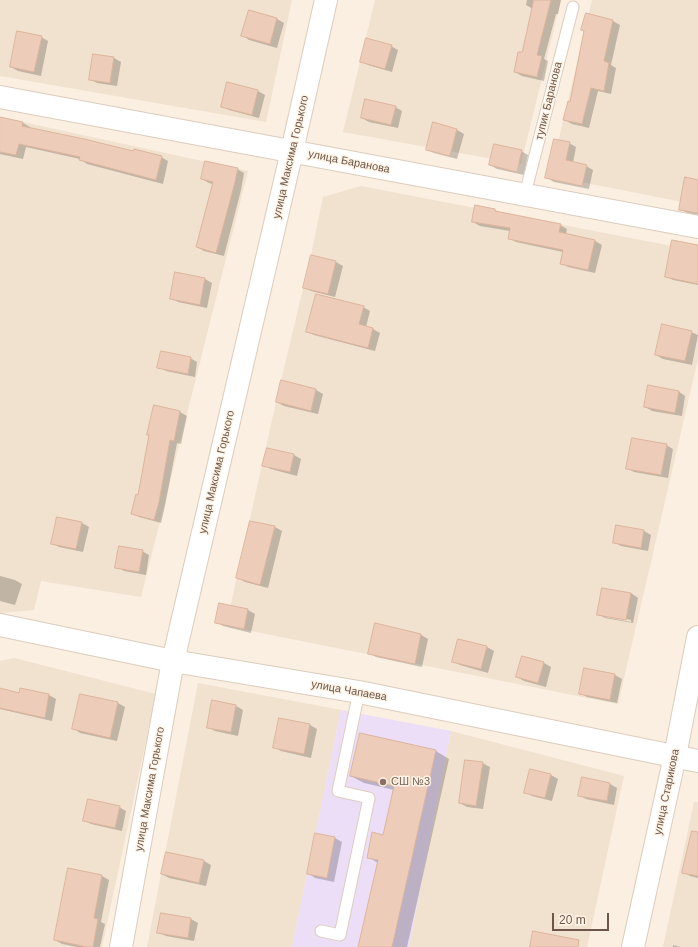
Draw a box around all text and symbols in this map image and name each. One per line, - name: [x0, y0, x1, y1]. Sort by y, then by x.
- street label: тупик Баранова: [533, 60, 565, 142]
- street label: улица Максима Горького: [270, 94, 312, 220]
- street label: улица Баранова: [307, 148, 391, 176]
- street label: улица Максима Горького: [196, 409, 238, 535]
- street label: улица Чапаева: [310, 678, 388, 704]
- street label: улица Максима Горького: [133, 726, 167, 852]
- street label: улица Старикова: [651, 748, 683, 836]
- place label: СШ №3: [391, 775, 430, 789]
- marker: СШ №3: [378, 777, 388, 787]
- scale bar: [554, 905, 611, 931]
- text: 20 m: [559, 913, 586, 927]

